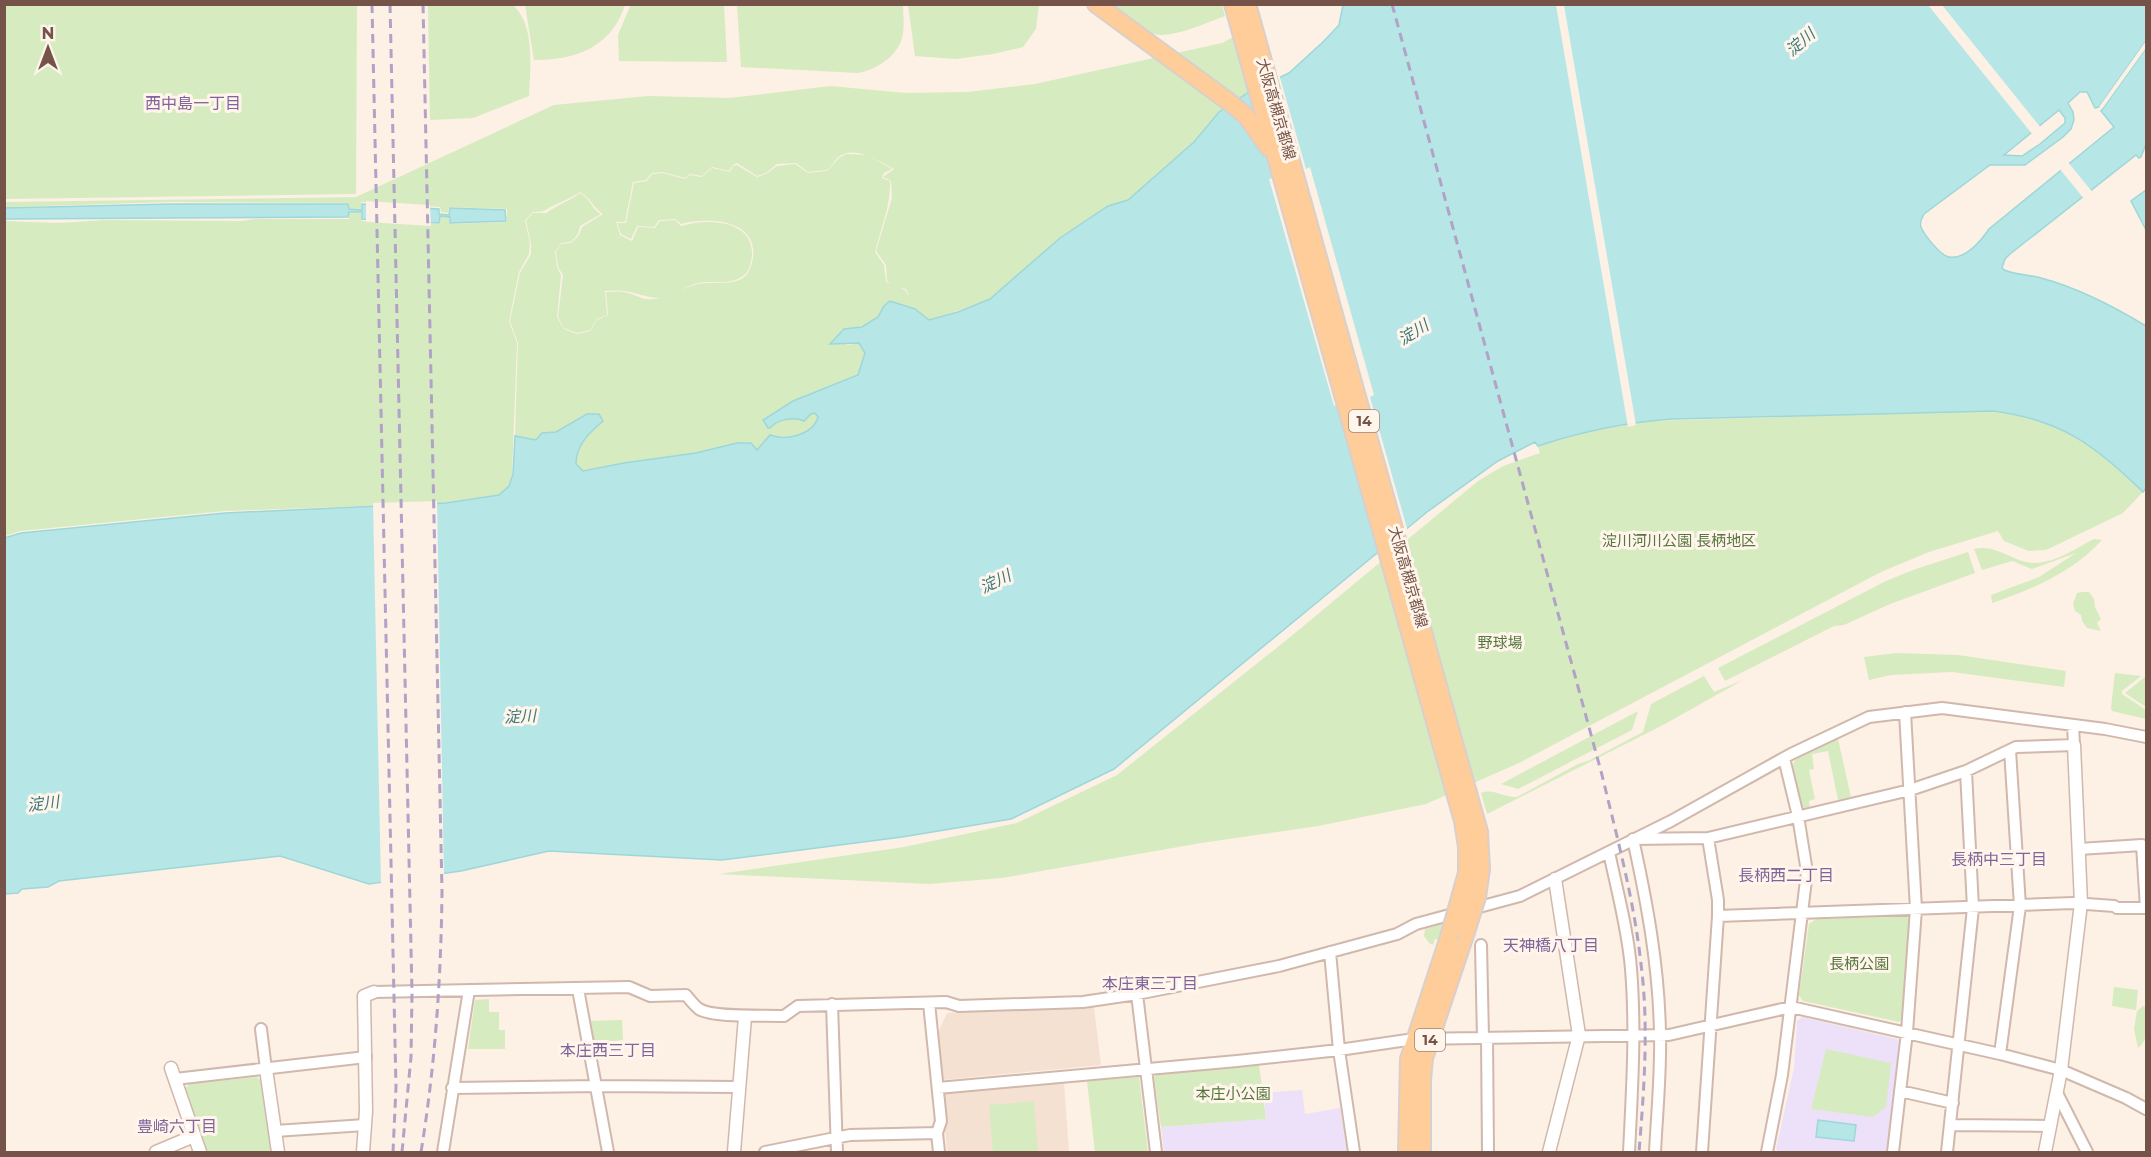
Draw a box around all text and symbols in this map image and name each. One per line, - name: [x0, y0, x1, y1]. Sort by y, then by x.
- north arrow: [18, 18, 78, 78]
- water label: 淀川: [1782, 23, 1820, 60]
- text: N: [42, 24, 54, 43]
- street label: 大阪高槻京都線: [1253, 56, 1300, 162]
- district label: 西中島一丁目: [145, 94, 241, 113]
- water label: 淀川: [1395, 315, 1434, 349]
- road number: 14: [1349, 410, 1379, 432]
- street label: 大阪高槻京都線: [1385, 524, 1432, 630]
- park label: 淀川河川公園 長柄地区: [1602, 531, 1756, 550]
- water label: 淀川: [977, 565, 1016, 597]
- park label: 野球場: [1477, 633, 1523, 652]
- water label: 淀川: [504, 706, 538, 727]
- water label: 淀川: [26, 792, 62, 815]
- district label: 長柄中三丁目: [1951, 850, 2047, 869]
- district label: 長柄西二丁目: [1738, 866, 1834, 885]
- district label: 天神橋八丁目: [1503, 936, 1599, 955]
- park label: 長柄公園: [1829, 954, 1889, 973]
- district label: 本庄東三丁目: [1102, 974, 1198, 993]
- road number: 14: [1415, 1029, 1445, 1051]
- district label: 本庄西三丁目: [560, 1041, 656, 1060]
- park label: 本庄小公園: [1195, 1084, 1271, 1103]
- district label: 豊崎六丁目: [137, 1117, 217, 1136]

